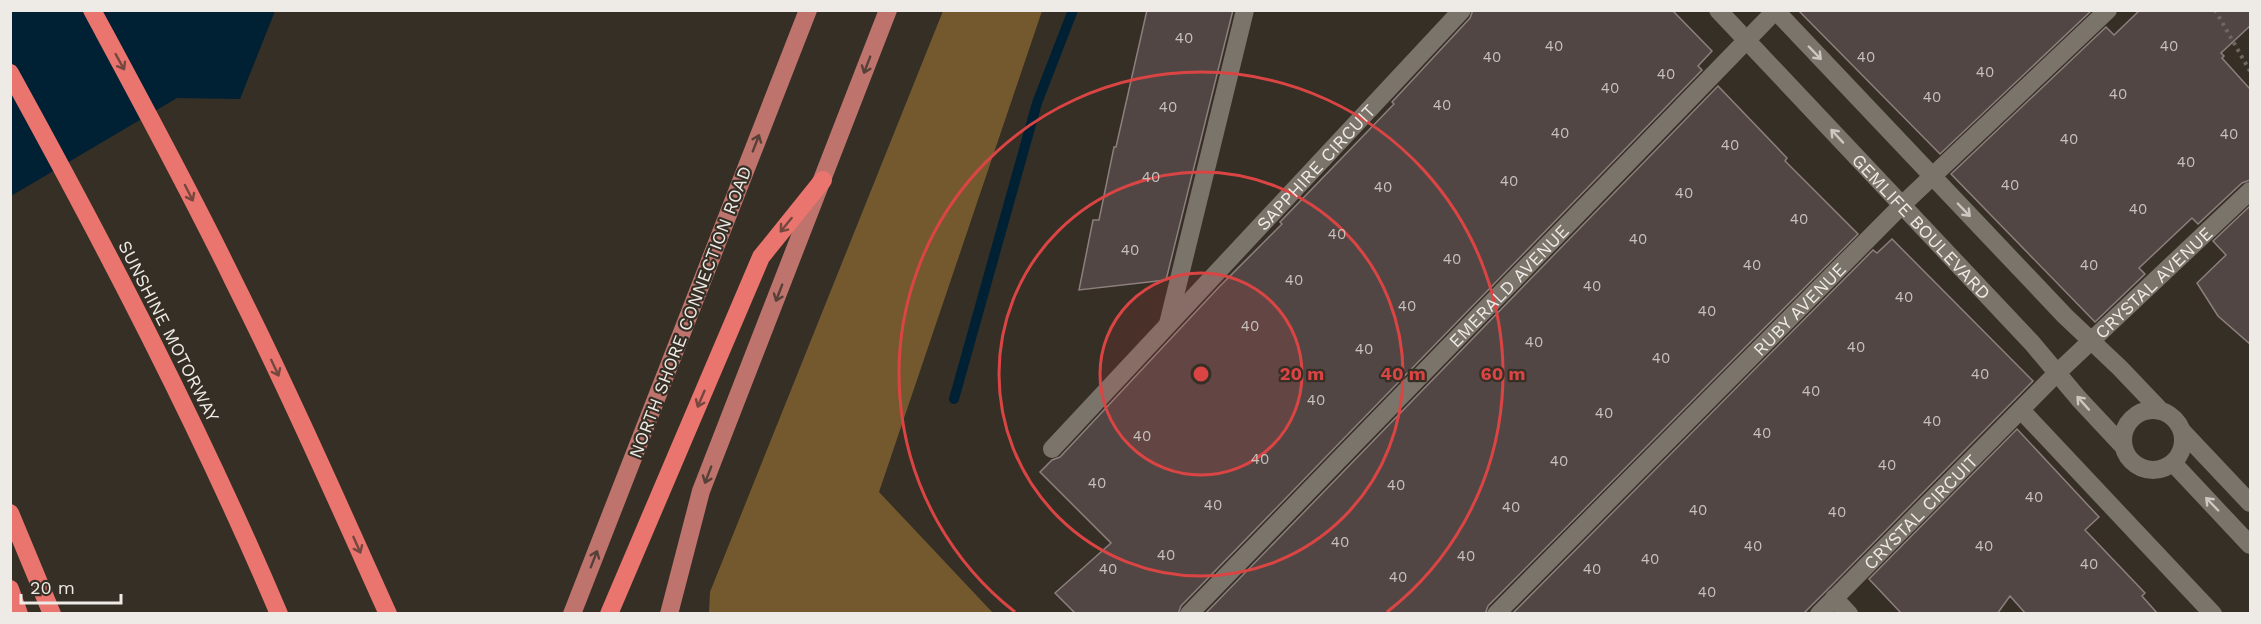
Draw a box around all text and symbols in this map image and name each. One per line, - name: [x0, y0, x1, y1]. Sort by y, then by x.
- house number: 40: [1175, 29, 1193, 47]
- house number: 40: [1545, 37, 1563, 55]
- house number: 40: [2160, 37, 2178, 55]
- one-way arrow: [1808, 45, 1822, 60]
- house number: 40: [1483, 48, 1501, 66]
- house number: 40: [1857, 48, 1875, 66]
- one-way arrow: [114, 53, 126, 70]
- one-way arrow: [860, 55, 871, 74]
- house number: 40: [1976, 63, 1994, 81]
- house number: 40: [1657, 65, 1675, 83]
- house number: 40: [1601, 79, 1619, 97]
- house number: 40: [2109, 85, 2127, 103]
- house number: 40: [1923, 88, 1941, 106]
- house number: 40: [1433, 96, 1451, 114]
- house number: 40: [1159, 98, 1177, 116]
- street label: SAPPHIRE CIRCUIT: [1252, 100, 1379, 234]
- house number: 40: [1551, 124, 1569, 142]
- house number: 40: [2220, 125, 2238, 143]
- one-way arrow: [1830, 129, 1844, 144]
- house number: 40: [2060, 130, 2078, 148]
- one-way arrow: [751, 134, 762, 152]
- house number: 40: [1721, 136, 1739, 154]
- street label: GEMLIFE BOULEVARD: [1848, 149, 1995, 303]
- house number: 40: [2177, 153, 2195, 171]
- street label: NORTH SHORE CONNECTION ROAD: [624, 163, 756, 461]
- house number: 40: [1142, 168, 1160, 186]
- house number: 40: [1500, 172, 1518, 190]
- house number: 40: [2001, 176, 2019, 194]
- house number: 40: [1374, 178, 1392, 196]
- one-way arrow: [184, 183, 195, 201]
- house number: 40: [1675, 184, 1693, 202]
- house number: 40: [2129, 200, 2147, 218]
- one-way arrow: [1956, 202, 1971, 217]
- house number: 40: [1790, 210, 1808, 228]
- one-way arrow: [780, 217, 793, 233]
- street label: EMERALD AVENUE: [1444, 220, 1572, 351]
- street label: CRYSTAL AVENUE: [2090, 222, 2216, 342]
- house number: 40: [1328, 225, 1346, 243]
- house number: 40: [1629, 230, 1647, 248]
- street label: SUNSHINE MOTORWAY: [114, 237, 224, 426]
- house number: 40: [1121, 241, 1139, 259]
- house number: 40: [1443, 250, 1461, 268]
- house number: 40: [1743, 256, 1761, 274]
- house number: 40: [2080, 256, 2098, 274]
- street label: RUBY AVENUE: [1748, 258, 1850, 360]
- house number: 40: [1285, 271, 1303, 289]
- house number: 40: [1583, 277, 1601, 295]
- one-way arrow: [772, 283, 783, 302]
- house number: 40: [1895, 288, 1913, 306]
- house number: 40: [1398, 297, 1416, 315]
- house number: 40: [1698, 302, 1716, 320]
- house number: 40: [1241, 317, 1259, 335]
- house number: 40: [1525, 333, 1543, 351]
- house number: 40: [1847, 338, 1865, 356]
- house number: 40: [1355, 340, 1373, 358]
- house number: 40: [1652, 349, 1670, 367]
- one-way arrow: [270, 358, 282, 376]
- text: 20 m: [1280, 363, 1324, 384]
- text: 40 m: [1380, 363, 1426, 384]
- text: 60 m: [1481, 363, 1525, 384]
- centre of rings: [1191, 364, 1211, 384]
- house number: 40: [1971, 365, 1989, 383]
- house number: 40: [1802, 382, 1820, 400]
- one-way arrow: [695, 390, 706, 408]
- house number: 40: [1307, 391, 1325, 409]
- one-way arrow: [2076, 396, 2090, 411]
- house number: 40: [1595, 404, 1613, 422]
- house number: 40: [1923, 412, 1941, 430]
- house number: 40: [1753, 424, 1771, 442]
- house number: 40: [1133, 427, 1151, 445]
- house number: 40: [1251, 450, 1269, 468]
- street label: CRYSTAL CIRCUIT: [1859, 450, 1982, 573]
- house number: 40: [1550, 452, 1568, 470]
- house number: 40: [1878, 456, 1896, 474]
- one-way arrow: [702, 465, 713, 484]
- house number: 40: [1088, 474, 1106, 492]
- house number: 40: [1387, 476, 1405, 494]
- house number: 40: [2025, 488, 2043, 506]
- house number: 40: [1204, 496, 1222, 514]
- one-way arrow: [2205, 497, 2219, 512]
- house number: 40: [1502, 498, 1520, 516]
- house number: 40: [1689, 501, 1707, 519]
- house number: 40: [1828, 503, 1846, 521]
- house number: 40: [1331, 533, 1349, 551]
- one-way arrow: [351, 535, 363, 553]
- house number: 40: [1744, 537, 1762, 555]
- house number: 40: [1975, 537, 1993, 555]
- house number: 40: [1157, 546, 1175, 564]
- house number: 40: [1457, 547, 1475, 565]
- one-way arrow: [589, 550, 600, 569]
- house number: 40: [1641, 550, 1659, 568]
- house number: 40: [2080, 555, 2098, 573]
- house number: 40: [1099, 560, 1117, 578]
- house number: 40: [1583, 560, 1601, 578]
- scale bar: [21, 567, 122, 605]
- house number: 40: [1389, 568, 1407, 586]
- text: 20 m: [30, 577, 75, 598]
- house number: 40: [1698, 583, 1716, 601]

